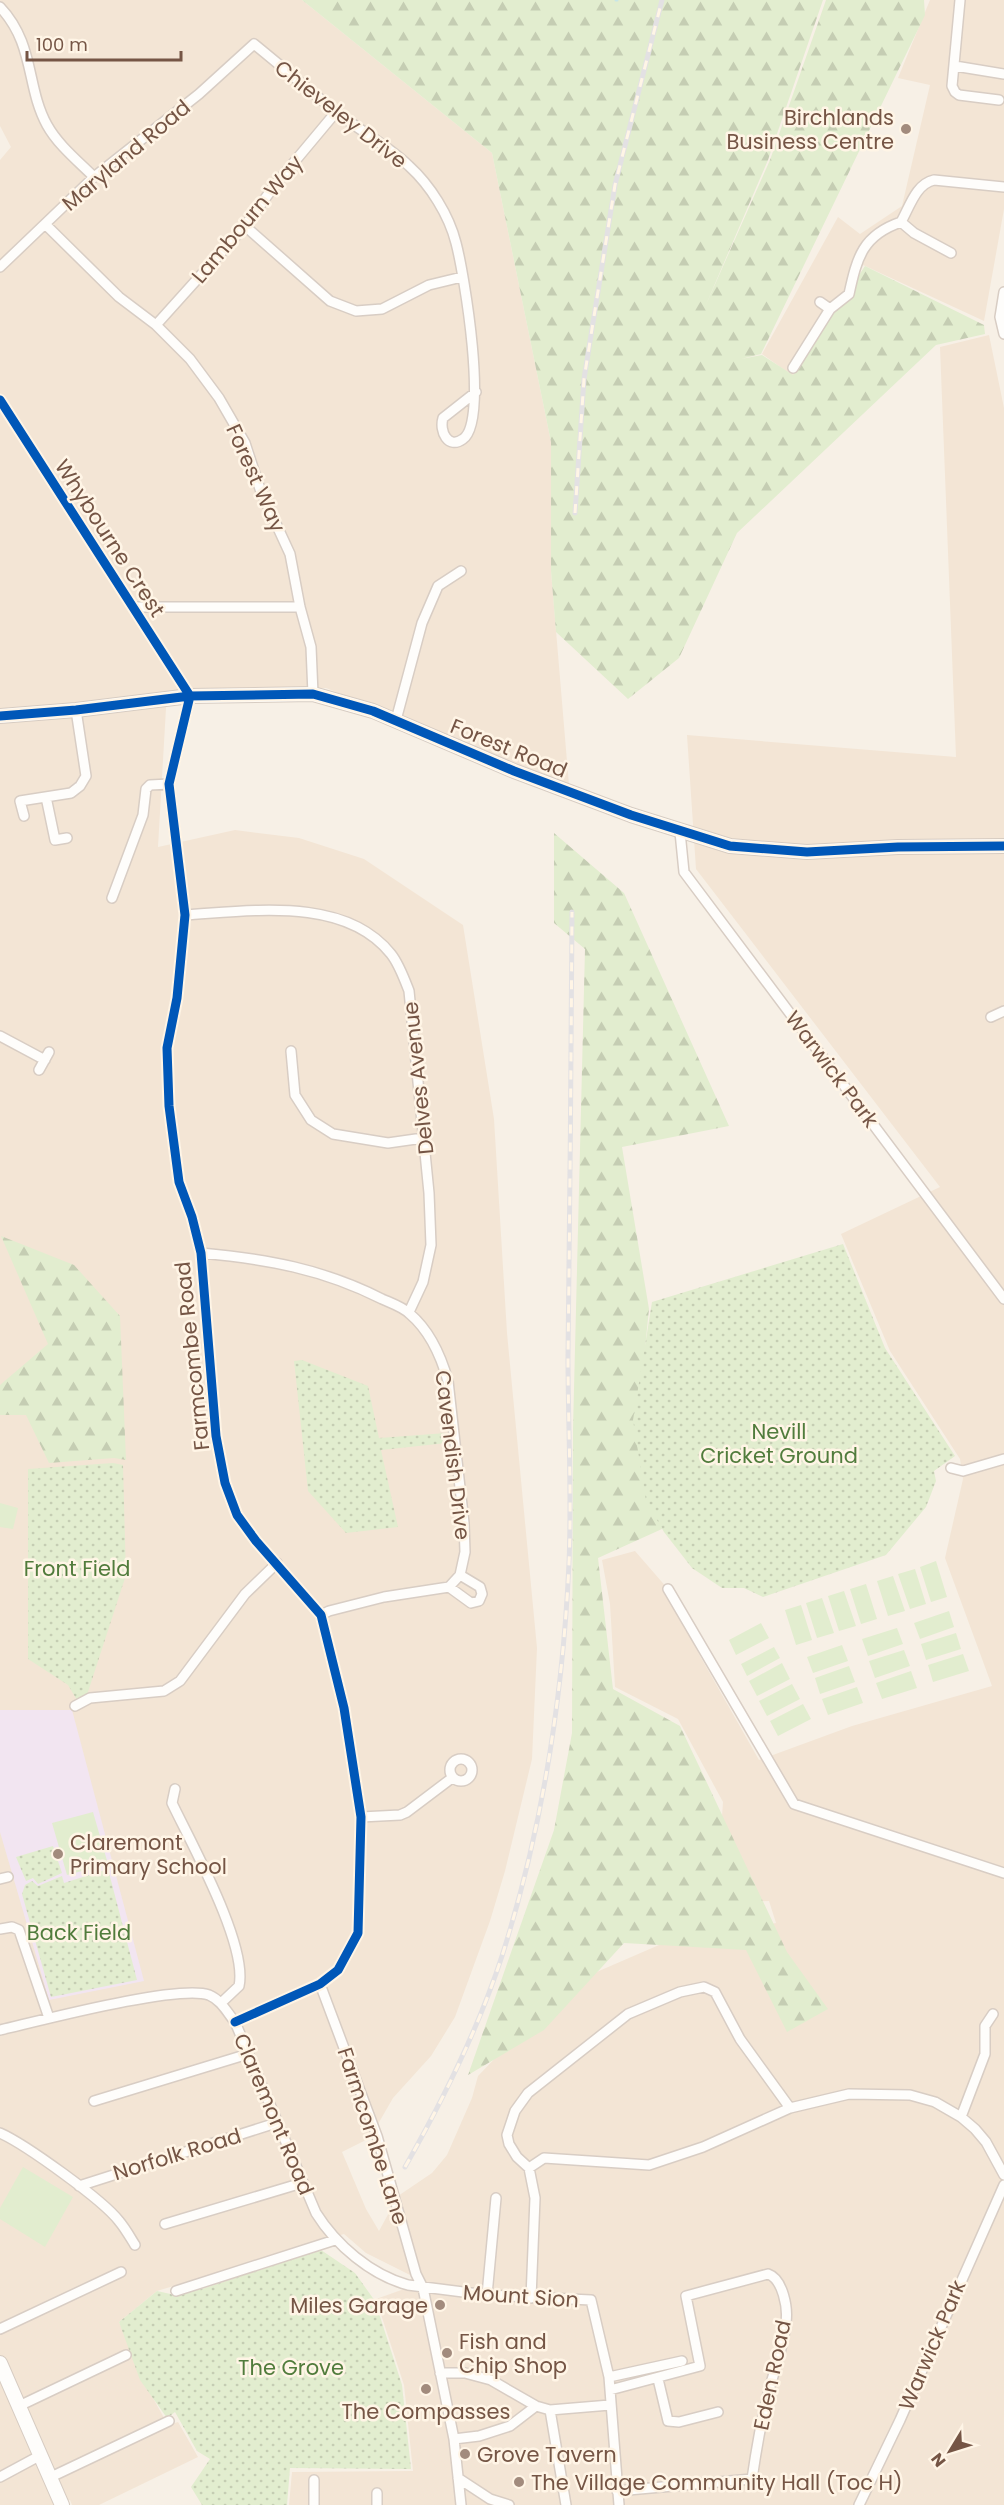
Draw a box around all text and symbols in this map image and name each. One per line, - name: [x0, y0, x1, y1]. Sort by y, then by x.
- scale bar: [27, 24, 182, 62]
- text: 100 m: [36, 32, 88, 57]
- street label: Chieveley Drive: [269, 53, 413, 175]
- street label: Maryland Road: [56, 93, 196, 217]
- place label: Birchlands Business Centre: [726, 103, 894, 156]
- marker: Birchlands Business Centre: [899, 122, 913, 136]
- street label: Lambourn Way: [185, 149, 309, 289]
- street label: Forest Way: [219, 419, 293, 537]
- street label: Whybourne Crest: [48, 454, 172, 622]
- street label: Forest Road: [446, 711, 572, 785]
- street label: Delves Avenue: [396, 1000, 440, 1156]
- street label: Warwick Park: [779, 1005, 886, 1133]
- street label: Farmcombe Road: [168, 1260, 216, 1452]
- street label: Cavendish Drive: [428, 1369, 478, 1541]
- park label: Nevill Cricket Ground: [700, 1417, 858, 1470]
- park label: Front Field: [24, 1554, 130, 1583]
- place label: Claremont Primary School: [70, 1828, 227, 1881]
- marker: Claremont Primary School: [51, 1847, 65, 1861]
- park label: Back Field: [27, 1918, 131, 1947]
- street label: Claremont Road: [227, 2029, 321, 2199]
- street label: Farmcombe Lane: [331, 2044, 415, 2228]
- street label: Norfolk Road: [109, 2121, 245, 2187]
- street label: Warwick Park: [891, 2275, 973, 2415]
- street label: Mount Sion: [462, 2277, 580, 2315]
- place label: Miles Garage: [290, 2291, 428, 2320]
- marker: Miles Garage: [433, 2298, 447, 2312]
- street label: Eden Road: [746, 2317, 798, 2433]
- place label: Fish and Chip Shop: [459, 2327, 567, 2380]
- marker: Fish and Chip Shop: [440, 2346, 454, 2360]
- park label: The Grove: [238, 2353, 344, 2382]
- marker: The Compasses: [419, 2382, 433, 2396]
- place label: The Compasses: [341, 2397, 511, 2426]
- north arrow: [920, 2421, 980, 2481]
- place label: Grove Tavern: [477, 2440, 617, 2469]
- marker: Grove Tavern: [458, 2447, 472, 2461]
- text: N: [926, 2448, 951, 2472]
- place label: The Village Community Hall (Toc H): [531, 2468, 903, 2497]
- marker: The Village Community Hall (Toc H): [512, 2475, 526, 2489]

